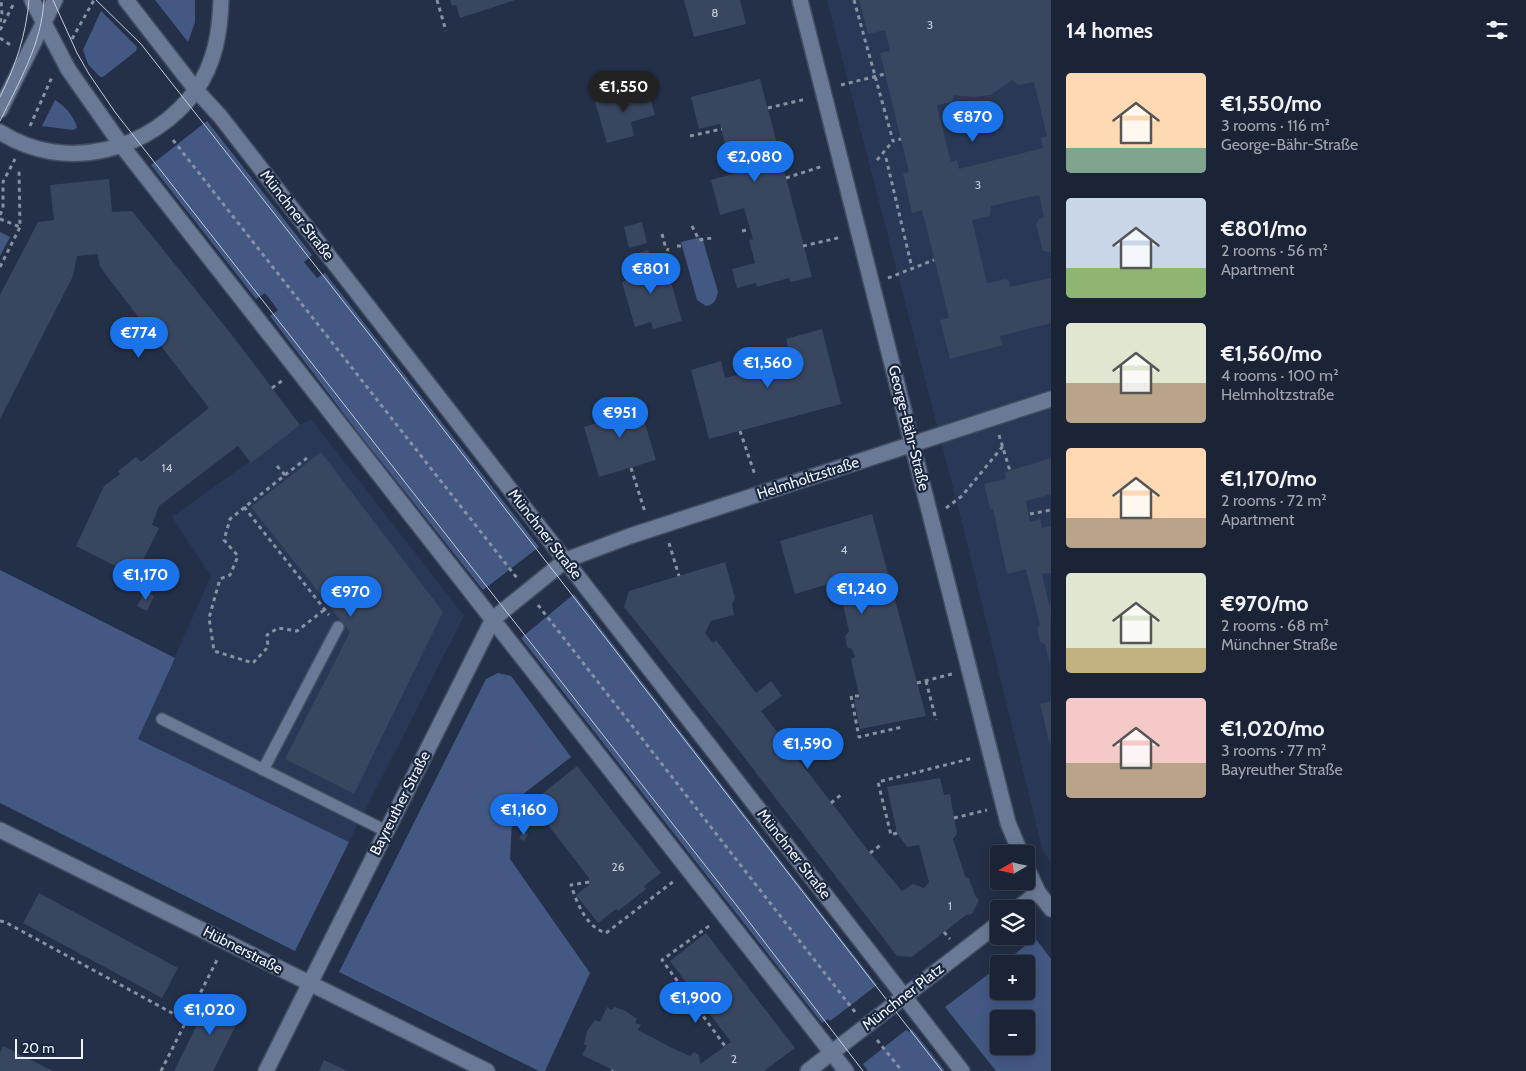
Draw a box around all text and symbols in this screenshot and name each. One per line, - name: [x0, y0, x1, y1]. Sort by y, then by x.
- house number: 8: [711, 5, 719, 20]
- icon: filters: [1483, 16, 1511, 44]
- house number: 3: [927, 17, 933, 32]
- text: 14 homes: [1066, 18, 1153, 43]
- pin: €1,550: [583, 70, 665, 113]
- text: €1,550: [600, 77, 648, 96]
- text: €1,550/mo: [1221, 91, 1321, 116]
- icon: home: [1106, 93, 1166, 153]
- pin: €870: [943, 100, 1003, 143]
- text: €870: [953, 107, 993, 126]
- text: 3 rooms · 116 m²: [1221, 116, 1330, 135]
- text: George-Bähr-Straße: [1221, 135, 1358, 154]
- pin: €2,080: [714, 140, 796, 183]
- text: €2,080: [728, 147, 782, 166]
- street label: Münchner Straße: [256, 166, 338, 264]
- house number: 3: [975, 177, 981, 192]
- text: €801/mo: [1221, 216, 1307, 241]
- icon: home: [1106, 218, 1166, 278]
- text: 2 rooms · 56 m²: [1221, 241, 1328, 260]
- pin: €801: [621, 252, 681, 295]
- text: €801: [632, 259, 670, 278]
- text: Apartment: [1221, 260, 1294, 279]
- pin: €774: [109, 316, 169, 359]
- text: €774: [121, 323, 157, 342]
- text: €1,560/mo: [1221, 341, 1322, 366]
- icon: home: [1106, 343, 1166, 403]
- pin: €1,560: [727, 346, 809, 389]
- text: €1,560: [744, 353, 792, 372]
- street label: George-Bähr-Straße: [885, 363, 933, 493]
- text: 4 rooms · 100 m²: [1221, 366, 1338, 385]
- text: Helmholtzstraße: [1221, 385, 1334, 404]
- pin: €951: [590, 396, 650, 439]
- text: €951: [603, 403, 637, 422]
- street label: Helmholtzstraße: [755, 453, 862, 503]
- house number: 14: [162, 460, 172, 475]
- text: €1,170/mo: [1221, 466, 1317, 491]
- icon: home: [1106, 468, 1166, 528]
- street label: Münchner Straße: [504, 485, 586, 583]
- text: 2 rooms · 72 m²: [1221, 491, 1326, 510]
- text: Apartment: [1221, 510, 1294, 529]
- house number: 4: [841, 542, 848, 557]
- pin: €1,170: [105, 558, 187, 601]
- text: €1,170: [124, 565, 168, 584]
- pin: €1,240: [821, 572, 903, 615]
- pin: €970: [321, 576, 381, 618]
- text: €1,240: [837, 579, 887, 598]
- text: €970: [332, 582, 370, 601]
- text: €970/mo: [1221, 591, 1309, 616]
- icon: home: [1106, 593, 1166, 653]
- text: 2 rooms · 68 m²: [1221, 616, 1329, 635]
- text: Münchner Straße: [1221, 635, 1337, 654]
- text: €1,020/mo: [1221, 716, 1325, 741]
- icon: home: [1106, 718, 1166, 778]
- pin: €1,590: [767, 728, 849, 770]
- text: €1,590: [784, 734, 832, 753]
- text: 3 rooms · 77 m²: [1221, 741, 1326, 760]
- street label: Bayreuther Straße: [366, 748, 434, 858]
- text: Bayreuther Straße: [1221, 760, 1343, 779]
- pin: €1,160: [483, 794, 565, 836]
- text: €1,160: [501, 800, 547, 819]
- street label: Münchner Straße: [753, 805, 835, 903]
- north arrow: [990, 845, 1035, 890]
- map controls: [990, 845, 1035, 1055]
- house number: 26: [611, 859, 625, 874]
- house number: 1: [948, 898, 952, 913]
- button: layers: [990, 900, 1035, 945]
- street label: Hübnerstraße: [200, 922, 286, 978]
- button: +: [990, 955, 1035, 1000]
- street label: Münchner Platz: [859, 960, 947, 1034]
- pin: €1,900: [655, 982, 737, 1024]
- text: €1,900: [670, 988, 722, 1007]
- pin: €1,020: [169, 994, 251, 1036]
- text: €1,020: [185, 1000, 235, 1019]
- button: −: [990, 1010, 1035, 1055]
- scale bar: [15, 1036, 82, 1059]
- text: 20 m: [22, 1039, 55, 1057]
- house number: 2: [731, 1051, 737, 1066]

